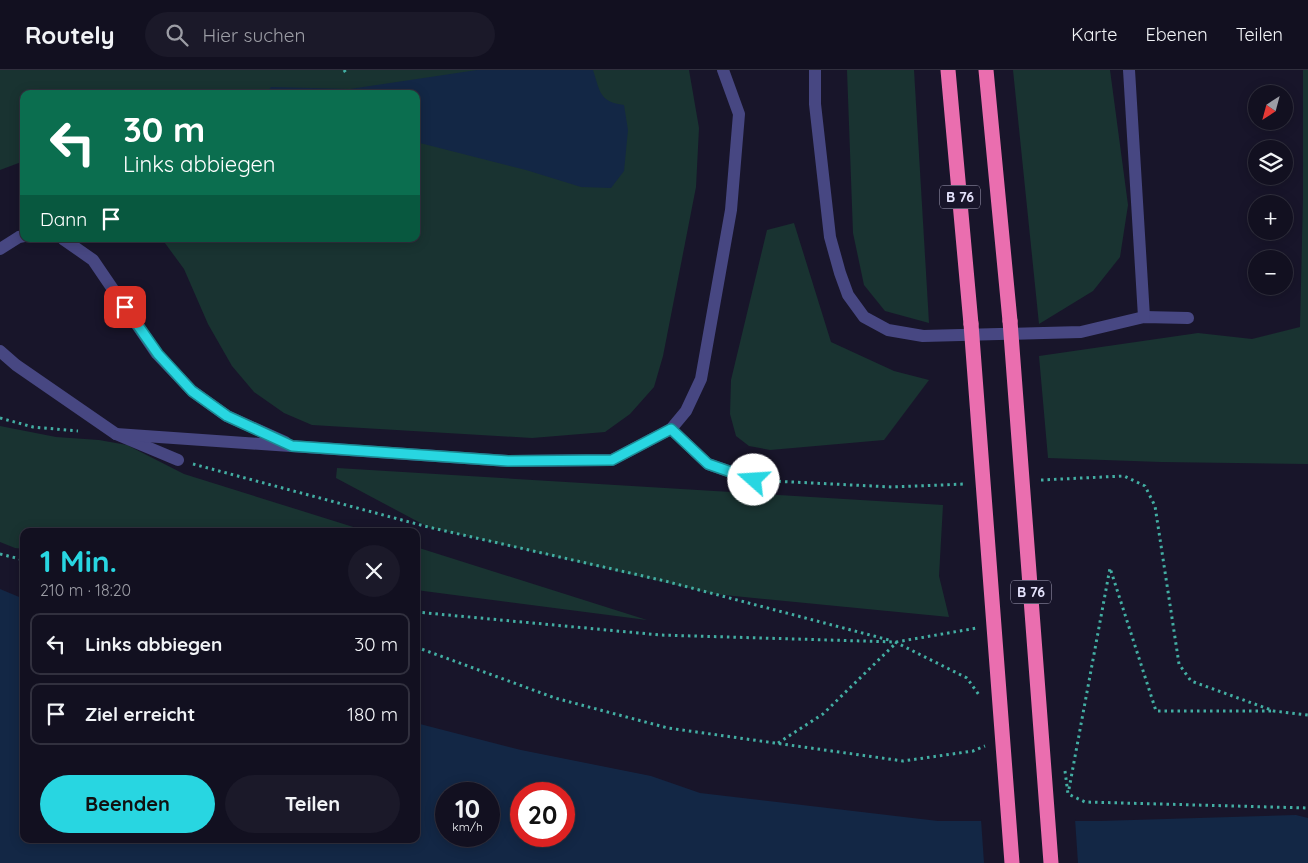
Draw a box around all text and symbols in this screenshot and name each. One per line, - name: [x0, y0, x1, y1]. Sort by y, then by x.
- search box: [145, 12, 495, 57]
- text: Routely: [25, 20, 115, 50]
- icon: search: [163, 21, 191, 49]
- text: Hier suchen: [203, 23, 306, 47]
- text: Karte: [1071, 23, 1117, 46]
- text: Ebenen: [1145, 23, 1208, 46]
- text: Teilen: [1236, 23, 1283, 46]
- north arrow: [1248, 85, 1292, 130]
- map controls: [1248, 85, 1293, 295]
- text: 30 m: [123, 107, 205, 151]
- icon: left: [40, 110, 105, 175]
- button: layers: [1248, 140, 1293, 185]
- text: Links abbiegen: [123, 150, 276, 178]
- road number: B 76: [940, 185, 980, 208]
- button: +: [1248, 195, 1293, 240]
- icon: arrive: [97, 205, 125, 233]
- text: Dann: [40, 207, 87, 231]
- button: −: [1248, 250, 1293, 295]
- pin: [104, 286, 146, 328]
- icon: arrive: [111, 293, 139, 321]
- position arrow: [727, 453, 779, 505]
- text: 1 Min.: [40, 542, 117, 580]
- button: close: [348, 545, 400, 597]
- text: 210 m · 18:20: [40, 580, 131, 600]
- road number: B 76: [1011, 581, 1051, 604]
- icon: left: [42, 630, 70, 658]
- text: Links abbiegen: [85, 632, 222, 656]
- text: 30 m: [354, 632, 398, 656]
- icon: arrive: [42, 700, 70, 728]
- text: Ziel erreicht: [85, 702, 195, 726]
- text: 180 m: [347, 702, 398, 726]
- button: Beenden: [40, 775, 215, 833]
- button: Teilen: [225, 775, 400, 833]
- speed limit sign: 20: [510, 782, 575, 847]
- text: 10: [455, 793, 480, 824]
- text: km/h: [452, 819, 483, 834]

